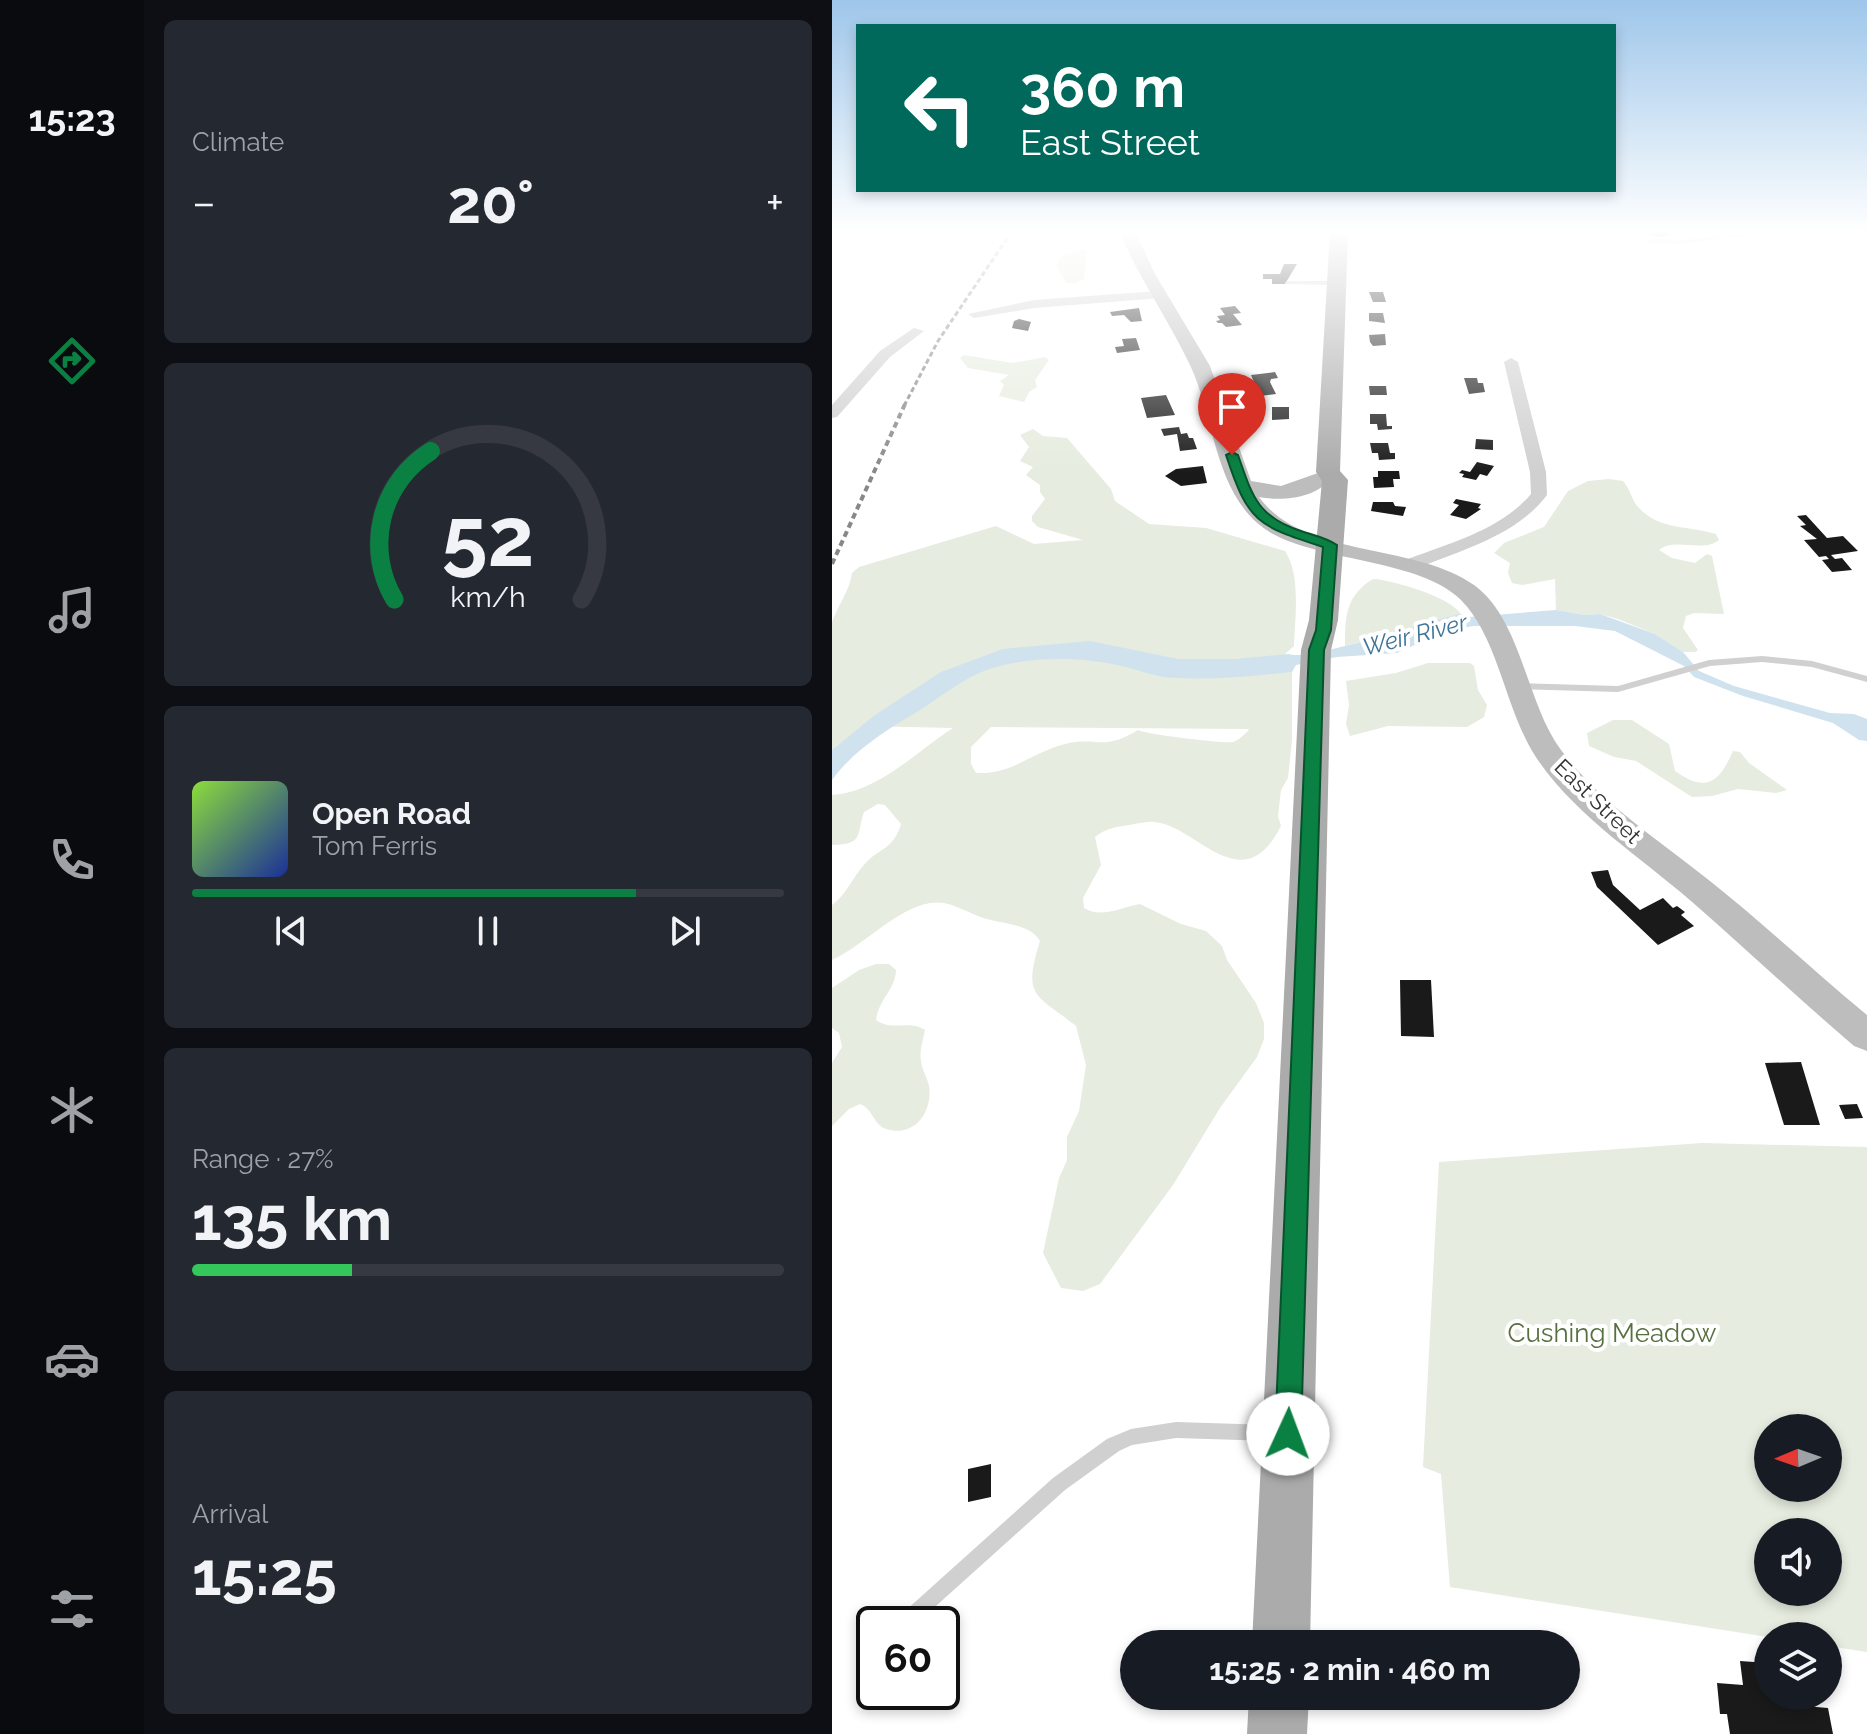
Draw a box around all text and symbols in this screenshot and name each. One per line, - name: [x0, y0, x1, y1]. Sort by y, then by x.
- text: 360 m: [1020, 54, 1185, 120]
- icon: left: [888, 56, 992, 160]
- text: 15:23: [28, 97, 116, 139]
- text: East Street: [1020, 121, 1200, 163]
- text: Climate: [192, 127, 284, 157]
- text: 20°: [447, 167, 534, 237]
- text: −: [192, 177, 216, 228]
- text: +: [766, 177, 784, 228]
- icon: directions: [44, 333, 100, 389]
- pin: [1198, 373, 1266, 455]
- icon: arrive: [1210, 385, 1254, 429]
- text: 52: [441, 488, 535, 585]
- text: km/h: [450, 580, 526, 614]
- icon: music: [44, 582, 100, 638]
- water label: Weir River: [1360, 607, 1471, 662]
- street label: East Street: [1549, 753, 1647, 849]
- text: Open Road: [312, 796, 471, 831]
- text: Tom Ferris: [312, 831, 437, 861]
- icon: phone: [44, 832, 100, 888]
- icon: previous: [269, 909, 313, 953]
- icon: pause: [466, 909, 510, 953]
- icon: next: [663, 909, 707, 953]
- icon: climate: [44, 1082, 100, 1138]
- text: Range · 27%: [192, 1144, 334, 1174]
- text: 135 km: [192, 1184, 392, 1254]
- park label: Cushing Meadow: [1508, 1318, 1716, 1348]
- icon: car: [44, 1331, 100, 1387]
- position arrow: [1246, 1392, 1330, 1476]
- north arrow: [1754, 1414, 1842, 1502]
- map controls: [1754, 1414, 1842, 1710]
- text: Arrival: [192, 1499, 268, 1529]
- button: sound: [1754, 1518, 1842, 1606]
- text: 15:25: [192, 1539, 337, 1609]
- icon: filters: [44, 1581, 100, 1637]
- speed limit sign: 60: [856, 1606, 960, 1710]
- button: layers: [1754, 1622, 1842, 1710]
- text: 15:25 · 2 min · 460 m: [1209, 1652, 1491, 1687]

